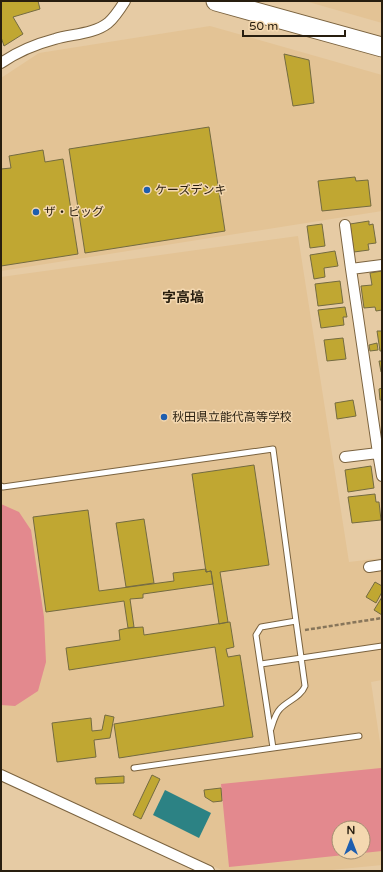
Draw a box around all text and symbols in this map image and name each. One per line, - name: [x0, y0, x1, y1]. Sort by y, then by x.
- scale bar: [243, 12, 345, 38]
- text: 50 m: [249, 19, 278, 33]
- place label: ケーズデンキ: [155, 183, 226, 197]
- marker: ケーズデンキ: [142, 185, 152, 195]
- place label: ザ・ビッグ: [44, 205, 104, 219]
- marker: ザ・ビッグ: [31, 207, 41, 217]
- district label: 字高塙: [162, 289, 204, 306]
- place label: 秋田県立能代高等学校: [172, 410, 292, 424]
- marker: 秋田県立能代高等学校: [159, 412, 169, 422]
- north arrow: [331, 820, 371, 860]
- text: N: [347, 824, 355, 837]

